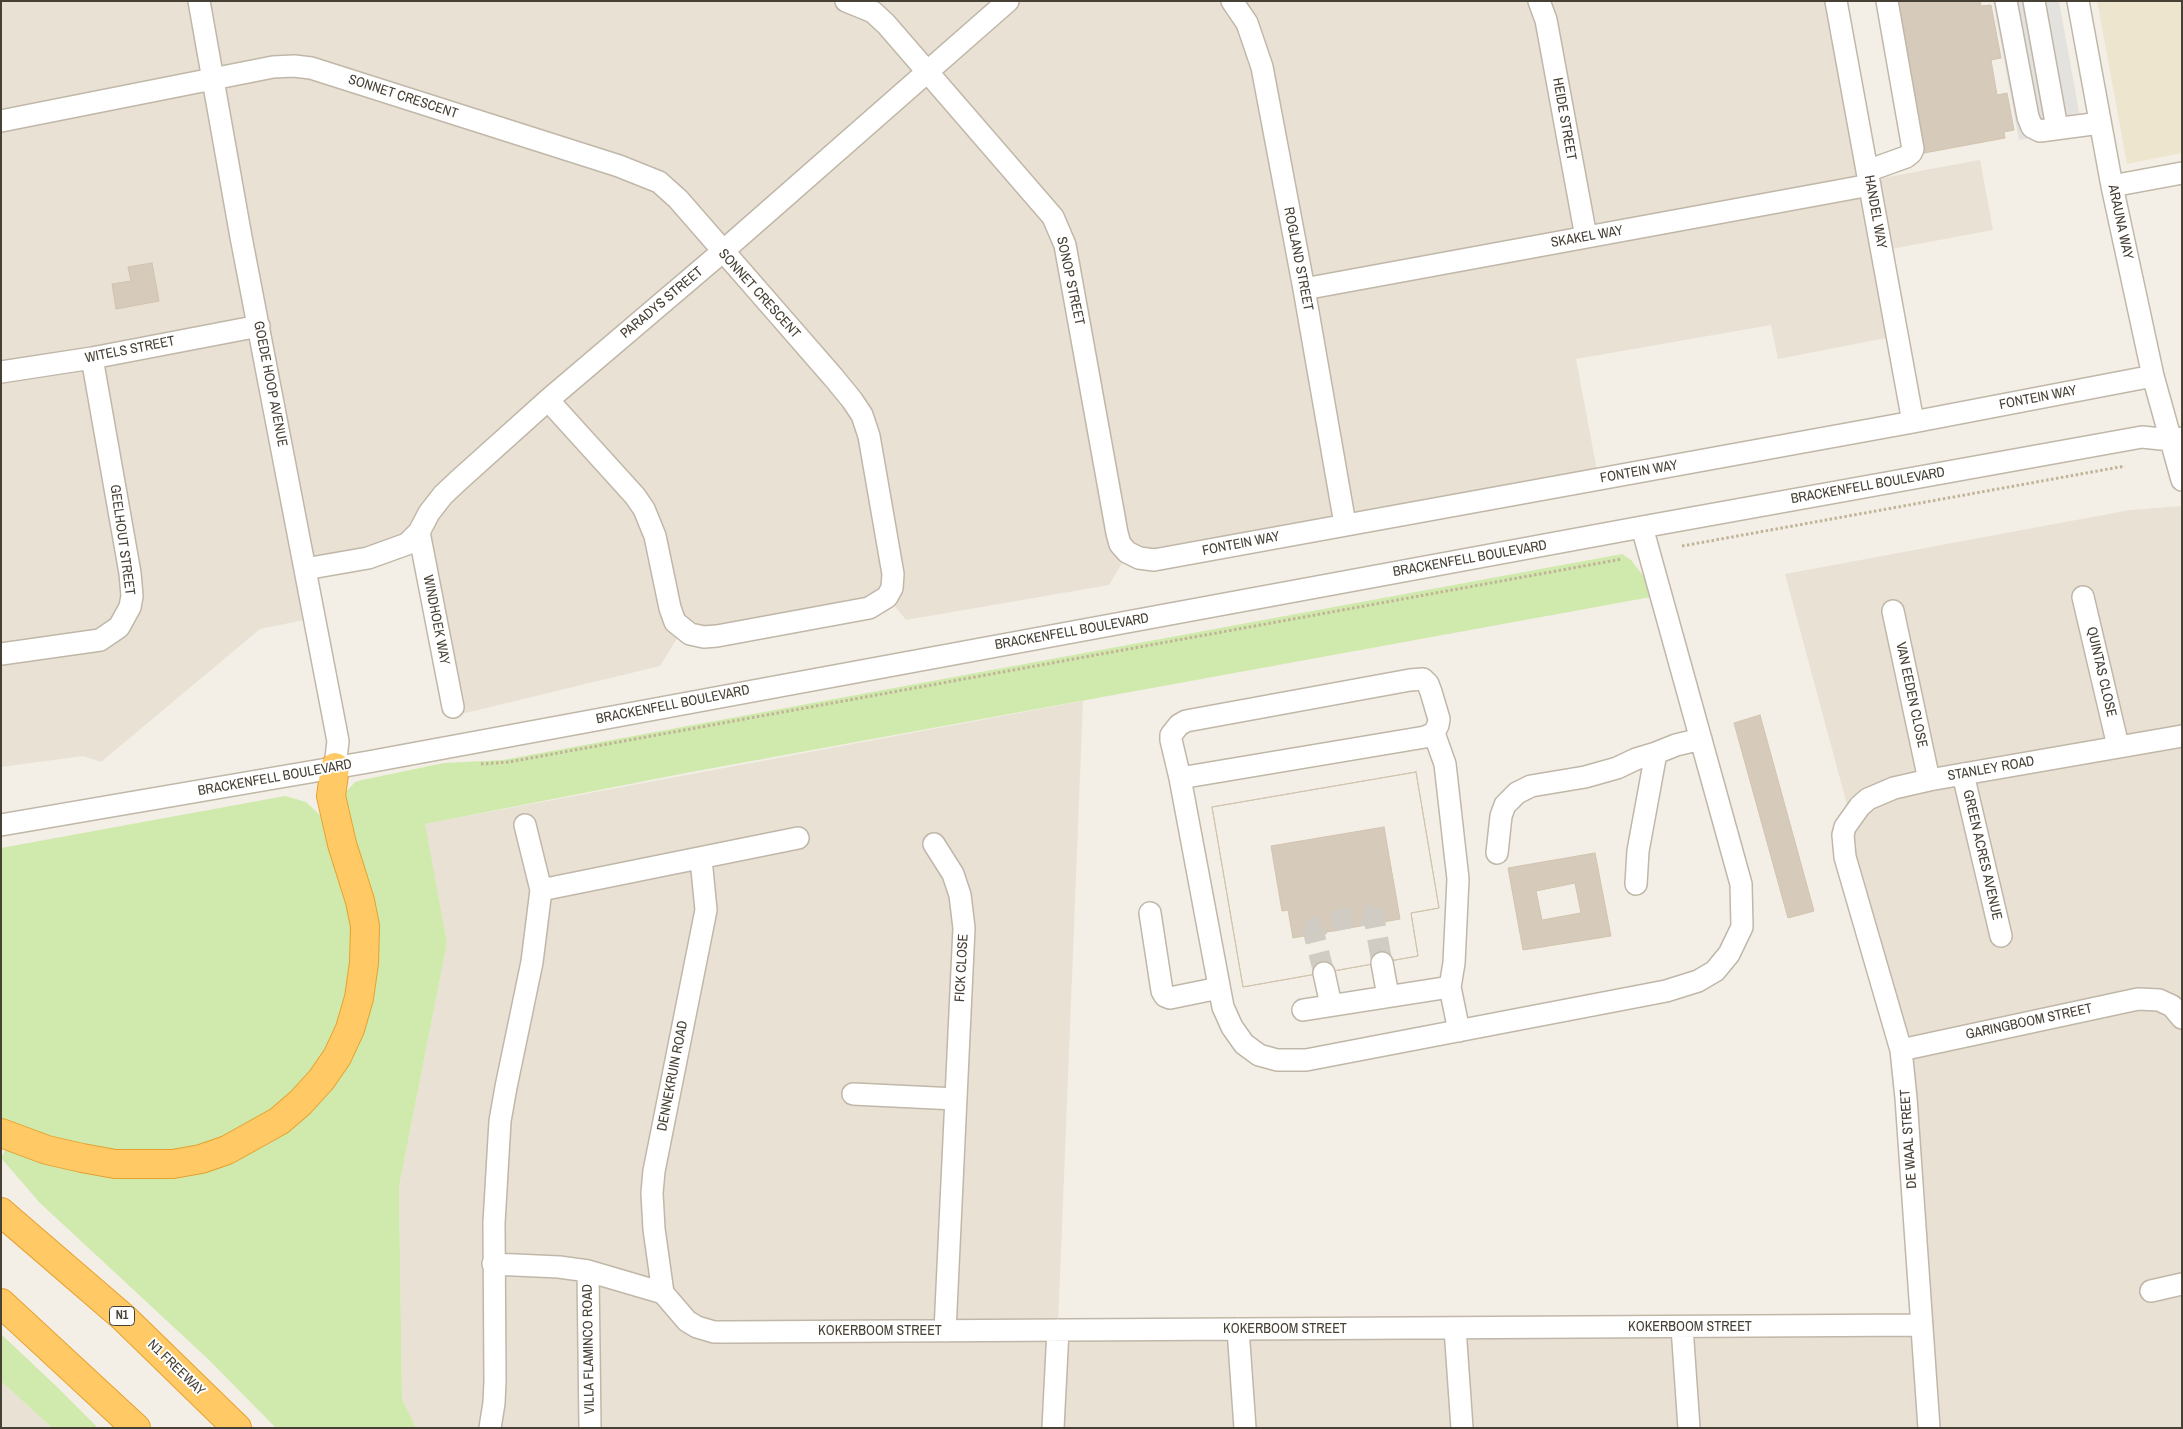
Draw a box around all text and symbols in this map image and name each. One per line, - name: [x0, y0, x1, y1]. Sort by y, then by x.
- street label: SONNET CRESCENT: [346, 71, 460, 123]
- street label: HEIDE STREET: [1548, 76, 1580, 162]
- street label: HANDEL WAY: [1860, 174, 1890, 250]
- street label: ARAUNA WAY: [2104, 183, 2136, 261]
- street label: ROGLAND STREET: [1280, 206, 1316, 312]
- street label: SKAKEL WAY: [1550, 222, 1624, 252]
- street label: SONOP STREET: [1052, 235, 1088, 327]
- street label: SONNET CRESCENT: [715, 246, 803, 342]
- street label: PARADYS STREET: [617, 264, 707, 342]
- street label: GOEDE HOOP AVENUE: [250, 320, 290, 448]
- street label: WITELS STREET: [84, 333, 176, 367]
- street label: FONTEIN WAY: [1998, 382, 2078, 414]
- street label: FONTEIN WAY: [1599, 457, 1679, 487]
- street label: BRACKENFELL BOULEVARD: [1790, 464, 1946, 508]
- street label: GEELHOUT STREET: [106, 484, 138, 596]
- street label: FONTEIN WAY: [1201, 528, 1281, 560]
- street label: BRACKENFELL BOULEVARD: [1392, 537, 1548, 581]
- street label: WINDHOEK WAY: [419, 574, 453, 666]
- street label: BRACKENFELL BOULEVARD: [994, 610, 1150, 654]
- street label: QUINTAS CLOSE: [2082, 625, 2120, 719]
- street label: VAN EEDEN CLOSE: [1892, 641, 1930, 749]
- street label: BRACKENFELL BOULEVARD: [595, 682, 751, 728]
- street label: STANLEY ROAD: [1946, 753, 2036, 785]
- street label: BRACKENFELL BOULEVARD: [197, 756, 353, 800]
- street label: GREEN ACRES AVENUE: [1959, 788, 2005, 922]
- street label: FICK CLOSE: [952, 933, 972, 1003]
- street label: GARINGBOOM STREET: [1964, 1000, 2094, 1044]
- street label: DENNEKRUIN ROAD: [654, 1019, 692, 1133]
- street label: DE WAAL STREET: [1897, 1089, 1921, 1189]
- street label: VILLA FLAMINCO ROAD: [579, 1284, 599, 1414]
- road number: N1: [110, 1306, 134, 1325]
- street label: KOKERBOOM STREET: [1628, 1319, 1752, 1335]
- street label: KOKERBOOM STREET: [1223, 1321, 1347, 1337]
- street label: KOKERBOOM STREET: [818, 1323, 942, 1339]
- street label: N1 FREEWAY: [144, 1336, 208, 1400]

